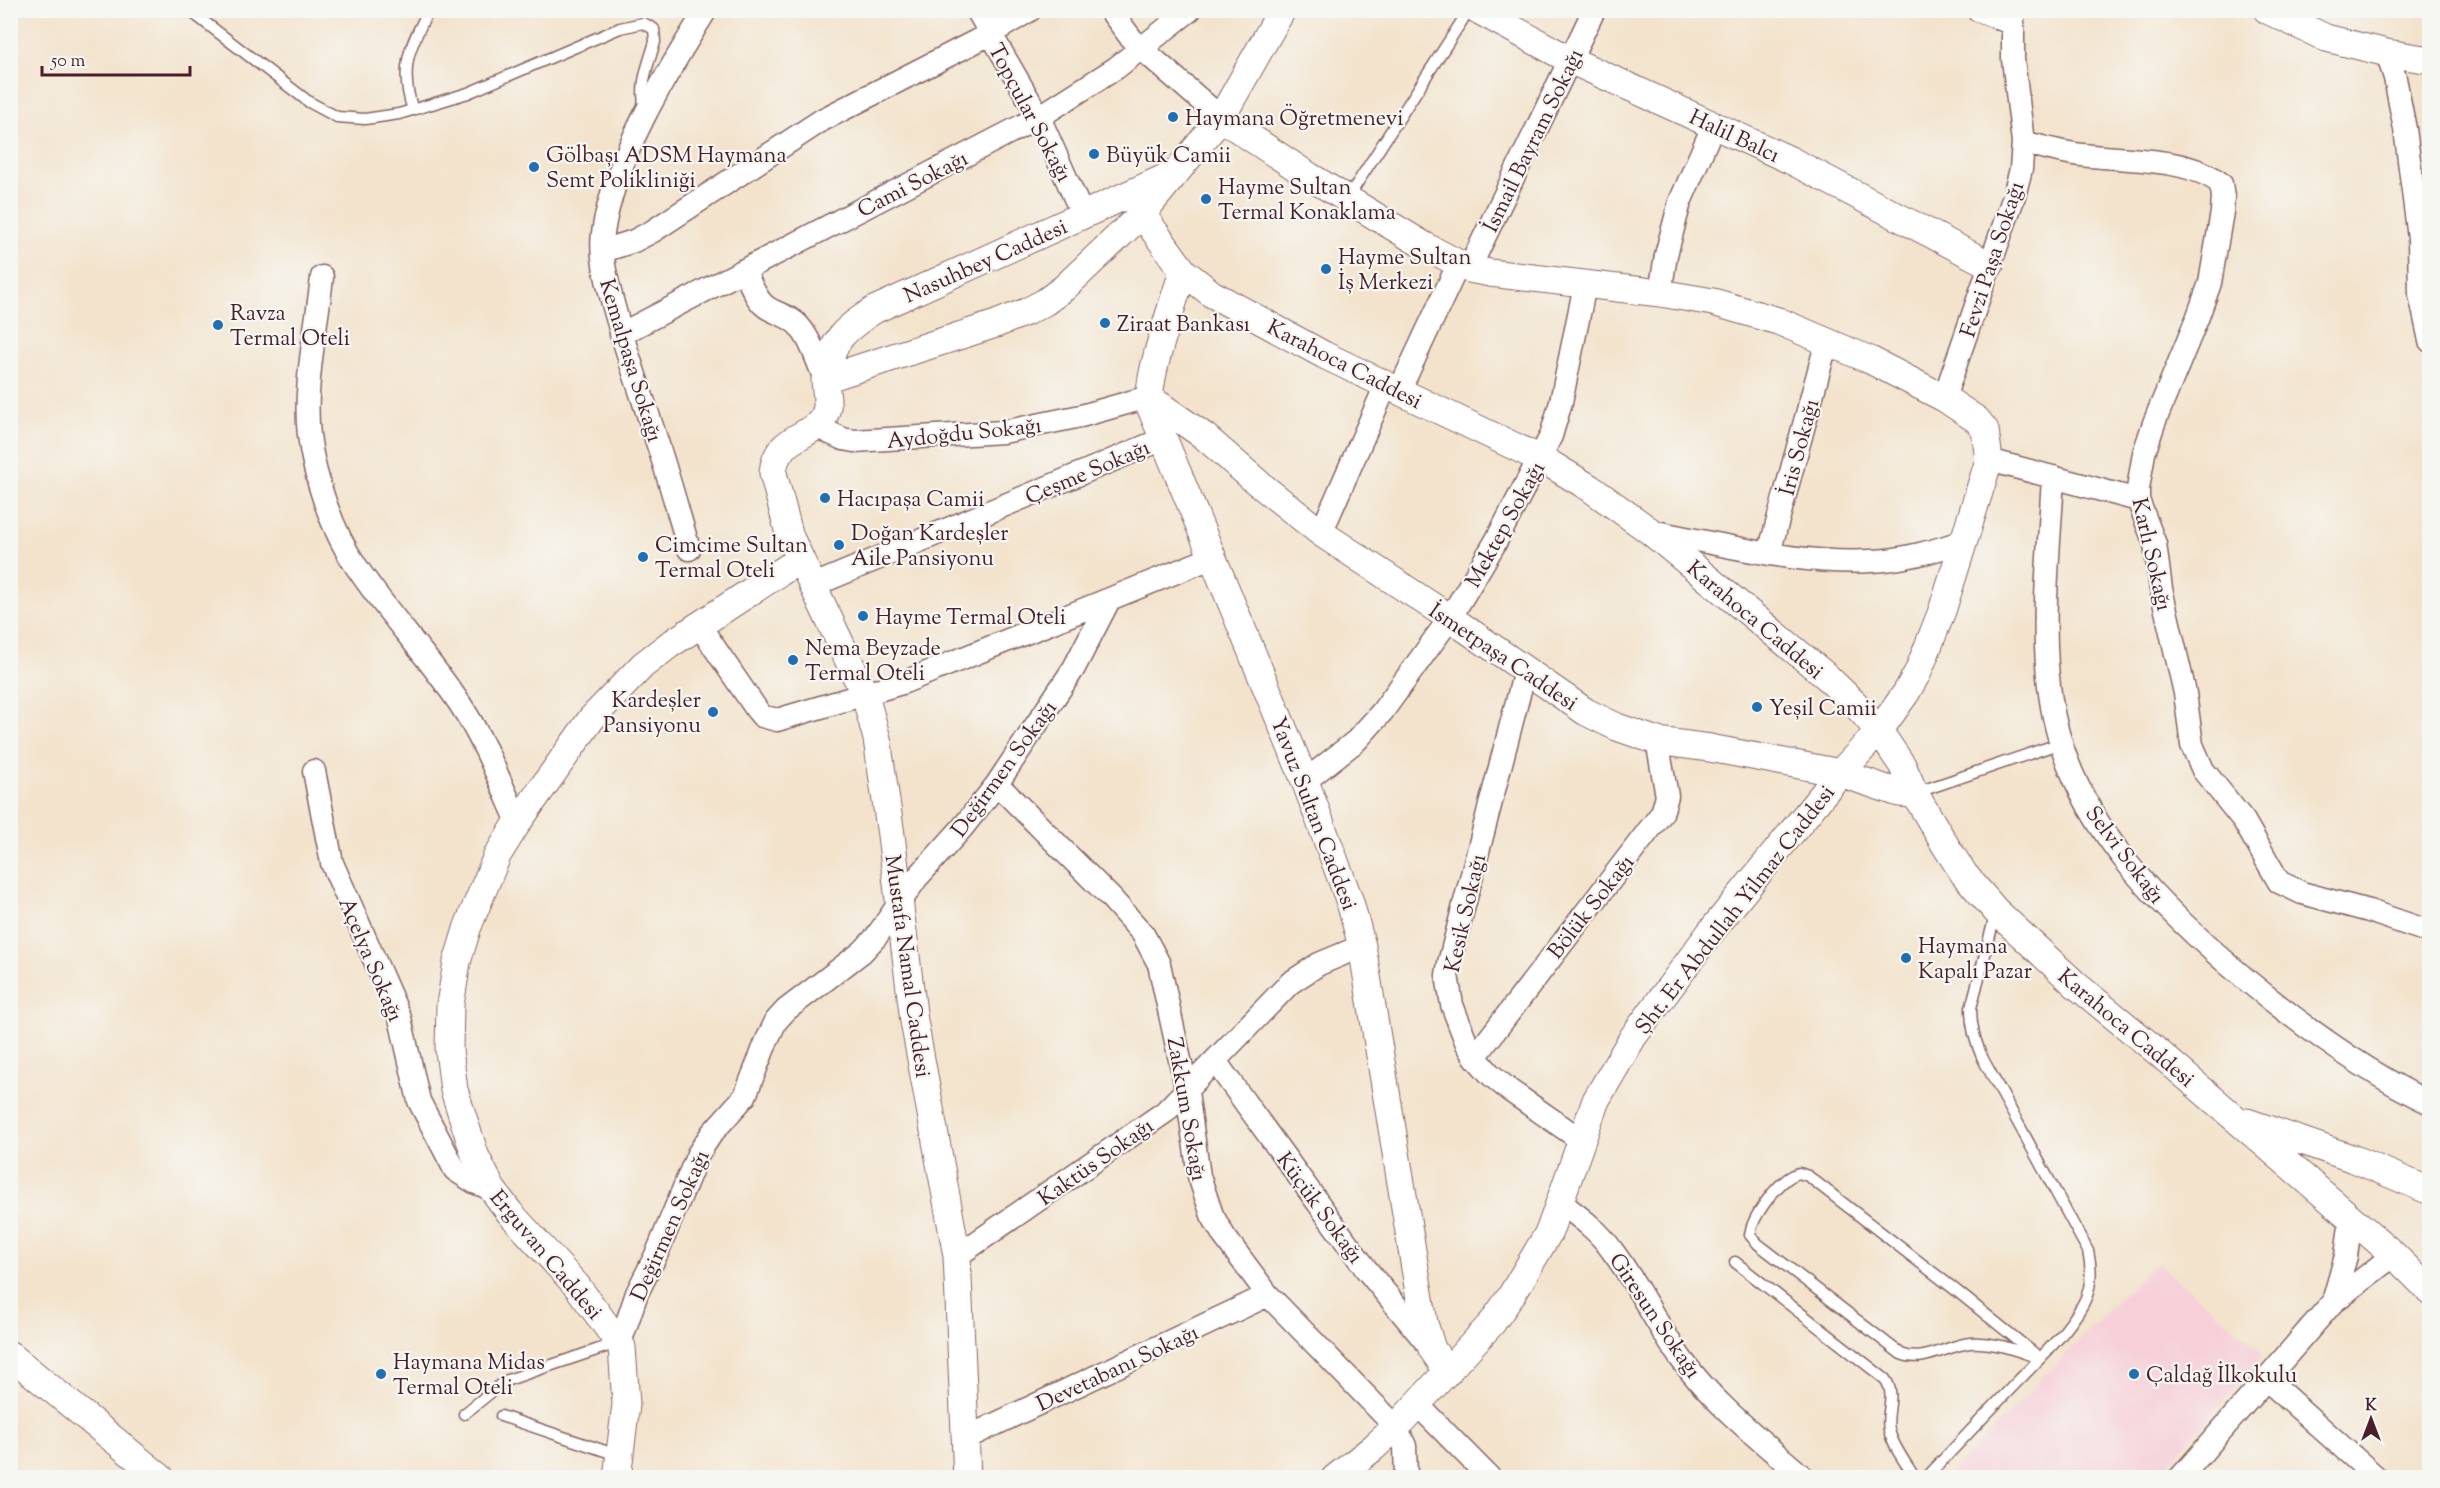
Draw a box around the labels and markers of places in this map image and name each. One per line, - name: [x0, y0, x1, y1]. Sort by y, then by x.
- place label: Haymana Öğretmenevi: [1185, 103, 1403, 136]
- marker: Haymana Öğretmenevi: [1166, 110, 1180, 124]
- place label: Gölbaşı ADSM Haymana Semt Polikliniği: [546, 141, 787, 198]
- place label: Büyük Camii: [1106, 141, 1231, 173]
- marker: Büyük Camii: [1087, 147, 1101, 161]
- marker: Gölbaşı ADSM Haymana Semt Polikliniği: [527, 160, 541, 174]
- place label: Hayme Sultan Termal Konaklama: [1218, 173, 1396, 230]
- marker: Hayme Sultan Termal Konaklama: [1199, 192, 1213, 206]
- place label: Hayme Sultan İş Merkezi: [1338, 243, 1471, 300]
- marker: Hayme Sultan İş Merkezi: [1319, 262, 1333, 276]
- place label: Ravza Termal Oteli: [230, 299, 350, 356]
- place label: Ziraat Bankası: [1117, 310, 1250, 342]
- marker: Ziraat Bankası: [1098, 316, 1112, 330]
- marker: Ravza Termal Oteli: [211, 318, 225, 332]
- place label: Hacıpaşa Camii: [837, 485, 984, 517]
- marker: Hacıpaşa Camii: [818, 491, 832, 505]
- place label: Doğan Kardeşler Aile Pansiyonu: [851, 519, 1009, 576]
- place label: Cimcime Sultan Termal Oteli: [655, 531, 808, 588]
- marker: Doğan Kardeşler Aile Pansiyonu: [832, 538, 846, 552]
- marker: Cimcime Sultan Termal Oteli: [636, 550, 650, 564]
- place label: Hayme Termal Oteli: [875, 603, 1066, 635]
- marker: Hayme Termal Oteli: [856, 609, 870, 623]
- place label: Nema Beyzade Termal Oteli: [805, 634, 941, 691]
- marker: Nema Beyzade Termal Oteli: [786, 653, 800, 667]
- place label: Kardeşler Pansiyonu: [603, 686, 701, 743]
- place label: Yeşil Camii: [1769, 694, 1877, 726]
- marker: Yeşil Camii: [1750, 700, 1764, 714]
- marker: Kardeşler Pansiyonu: [706, 705, 720, 719]
- place label: Haymana Kapalı Pazar: [1918, 932, 2032, 989]
- marker: Haymana Kapalı Pazar: [1899, 951, 1913, 965]
- place label: Haymana Midas Termal Oteli: [393, 1348, 545, 1405]
- place label: Çaldağ İlkokulu: [2146, 1361, 2297, 1393]
- marker: Haymana Midas Termal Oteli: [374, 1367, 388, 1381]
- marker: Çaldağ İlkokulu: [2127, 1367, 2141, 1381]

